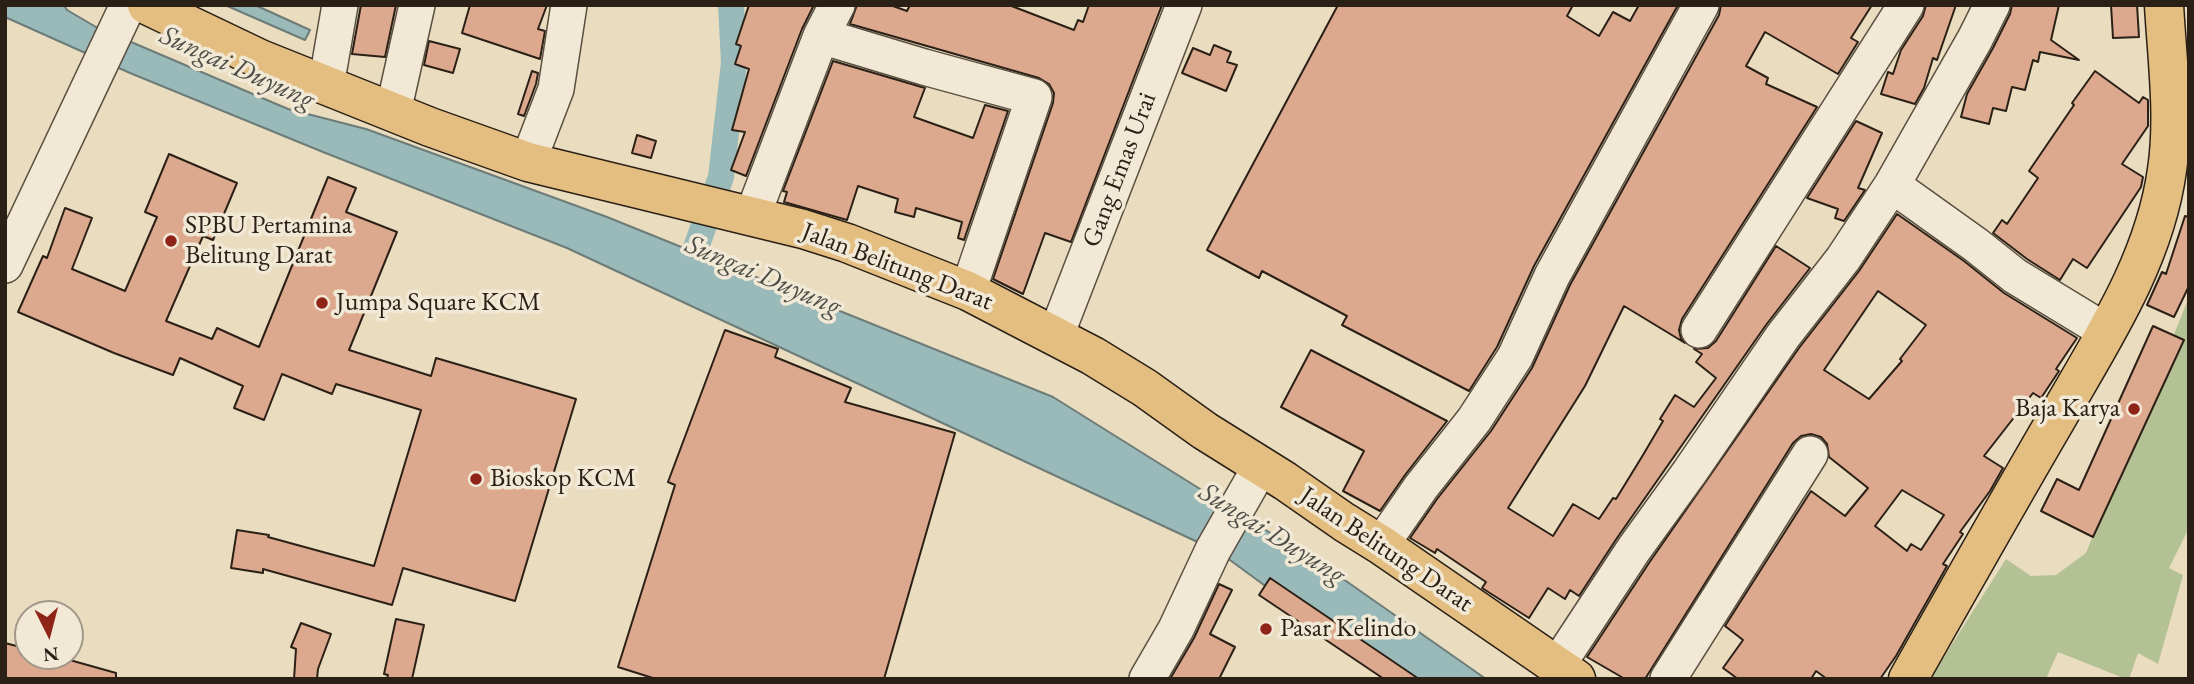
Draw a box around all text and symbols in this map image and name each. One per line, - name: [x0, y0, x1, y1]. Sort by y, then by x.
- water label: Sungai Duyung: [154, 19, 320, 117]
- street label: Gang Emas Urai: [1076, 88, 1164, 252]
- place label: SPBU Pertamina Belitung Darat: [185, 210, 352, 272]
- street label: Jalan Belitung Darat: [797, 216, 997, 318]
- water label: Sungai Duyung: [680, 228, 846, 324]
- marker: SPBU Pertamina Belitung Darat: [163, 233, 179, 249]
- place label: Jumpa Square KCM: [336, 287, 541, 319]
- marker: Jumpa Square KCM: [314, 295, 330, 311]
- place label: Baja Karya: [2015, 393, 2120, 425]
- marker: Baja Karya: [2126, 401, 2142, 417]
- place label: Bioskop KCM: [490, 463, 636, 495]
- marker: Bioskop KCM: [468, 471, 484, 487]
- water label: Sungai Duyung: [1193, 476, 1351, 592]
- street label: Jalan Belitung Darat: [1294, 481, 1478, 619]
- north arrow: [14, 600, 84, 670]
- place label: Pasar Kelindo: [1280, 613, 1416, 645]
- marker: Pasar Kelindo: [1258, 621, 1274, 637]
- text: N: [42, 641, 60, 668]

